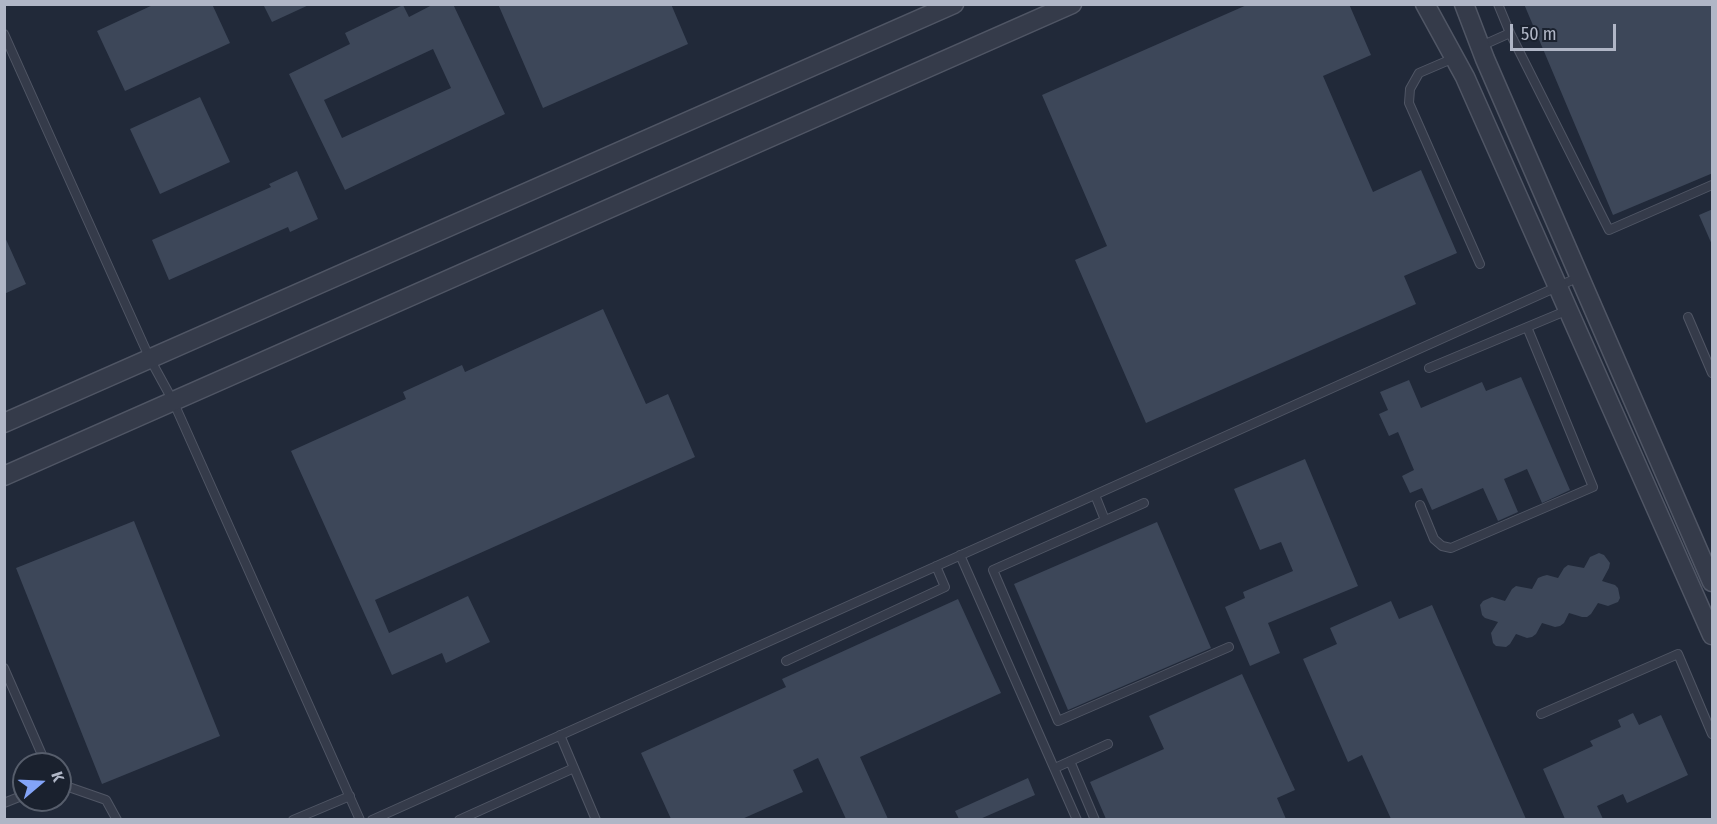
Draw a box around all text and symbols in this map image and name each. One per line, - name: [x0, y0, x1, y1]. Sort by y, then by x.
- scale bar: [1513, 12, 1620, 50]
- text: 50 m: [1521, 23, 1557, 45]
- north arrow: [12, 752, 72, 812]
- text: K: [47, 769, 68, 784]

